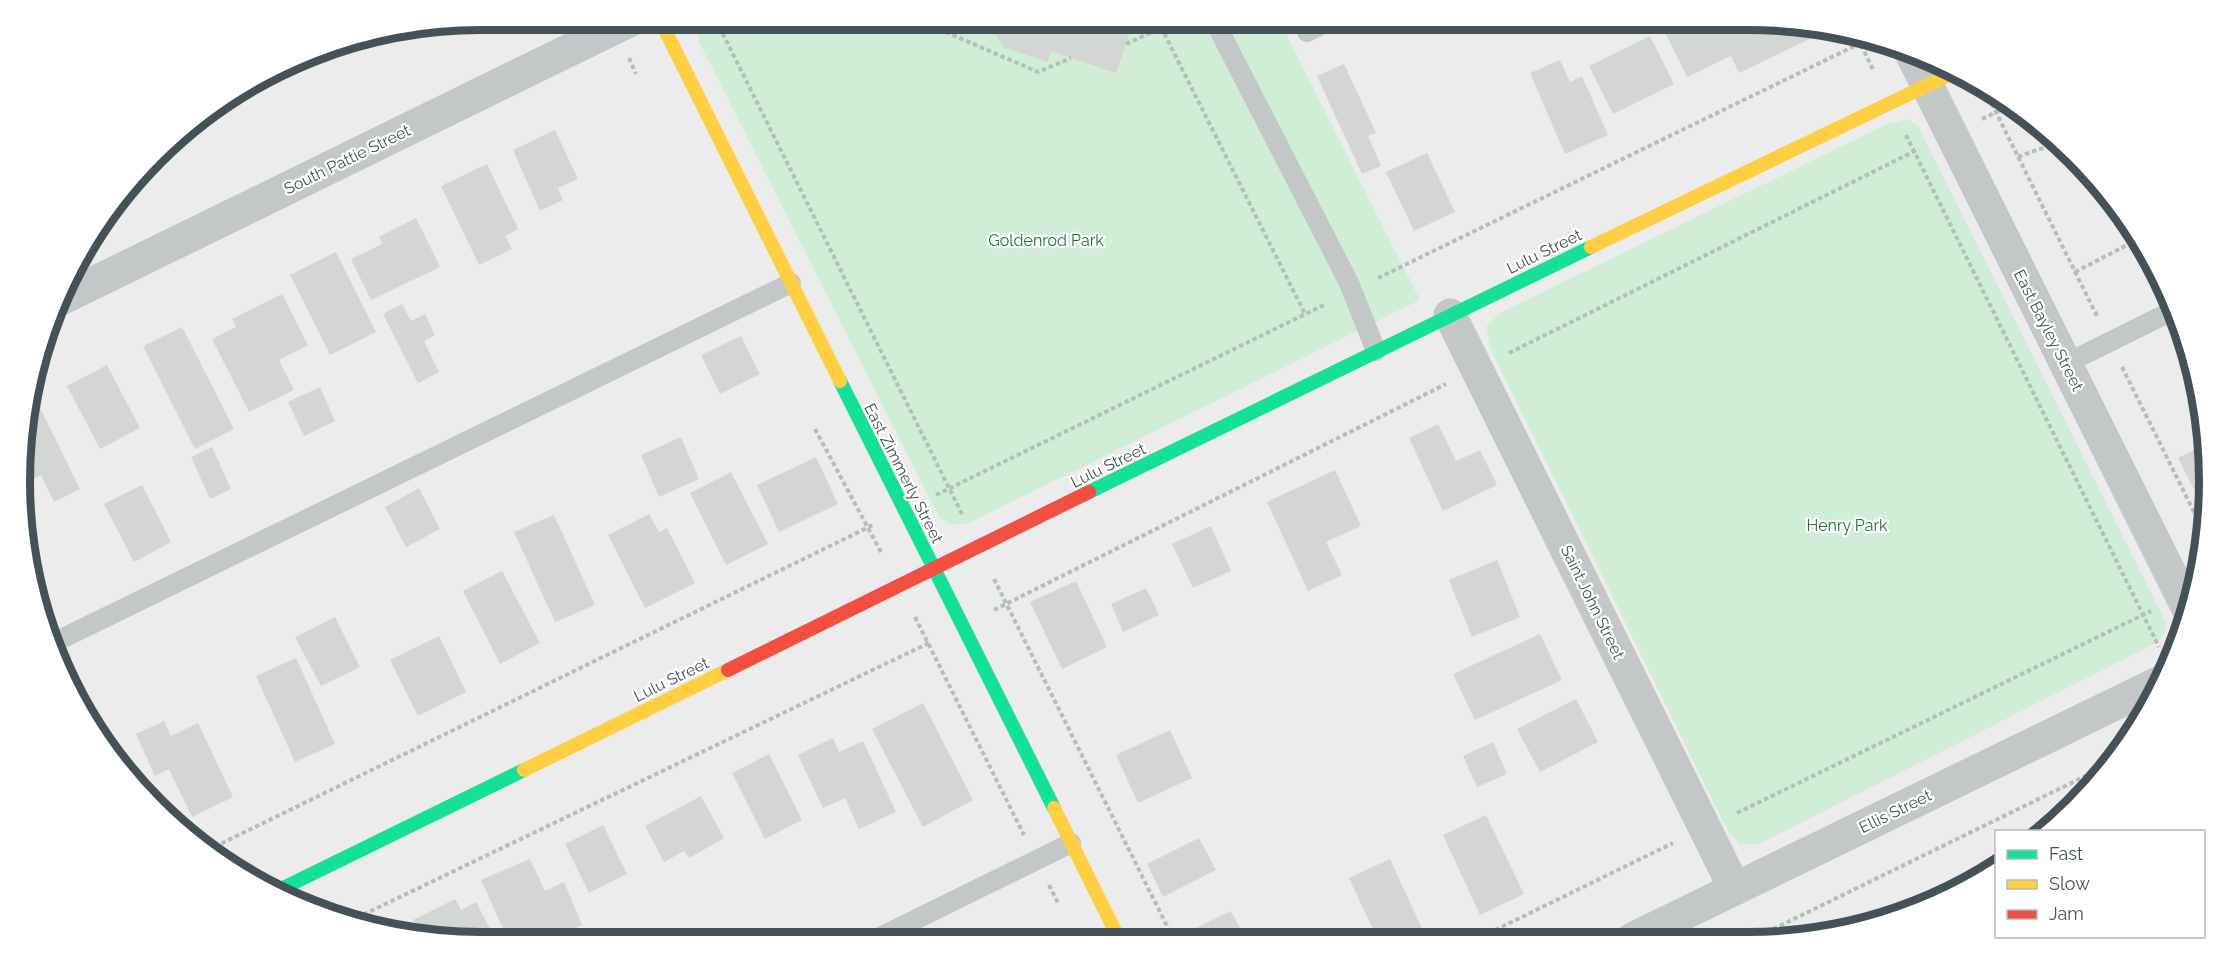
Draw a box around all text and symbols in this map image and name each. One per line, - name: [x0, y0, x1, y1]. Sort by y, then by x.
- street label: South Pattie Street: [281, 120, 414, 198]
- street label: Lulu Street: [1504, 225, 1585, 278]
- park label: Goldenrod Park: [988, 231, 1104, 250]
- street label: East Bayley Street: [2010, 266, 2088, 395]
- street label: East Zimmerly Street: [860, 400, 947, 547]
- street label: Lulu Street: [1068, 439, 1149, 492]
- park label: Henry Park: [1806, 516, 1888, 535]
- street label: Saint John Street: [1557, 542, 1629, 663]
- street label: Lulu Street: [631, 653, 712, 706]
- street label: Ellis Street: [1856, 786, 1935, 837]
- legend: [1995, 830, 2205, 938]
- text: Fast: [2049, 843, 2083, 864]
- text: Slow: [2049, 873, 2090, 894]
- text: Jam: [2049, 903, 2084, 924]

